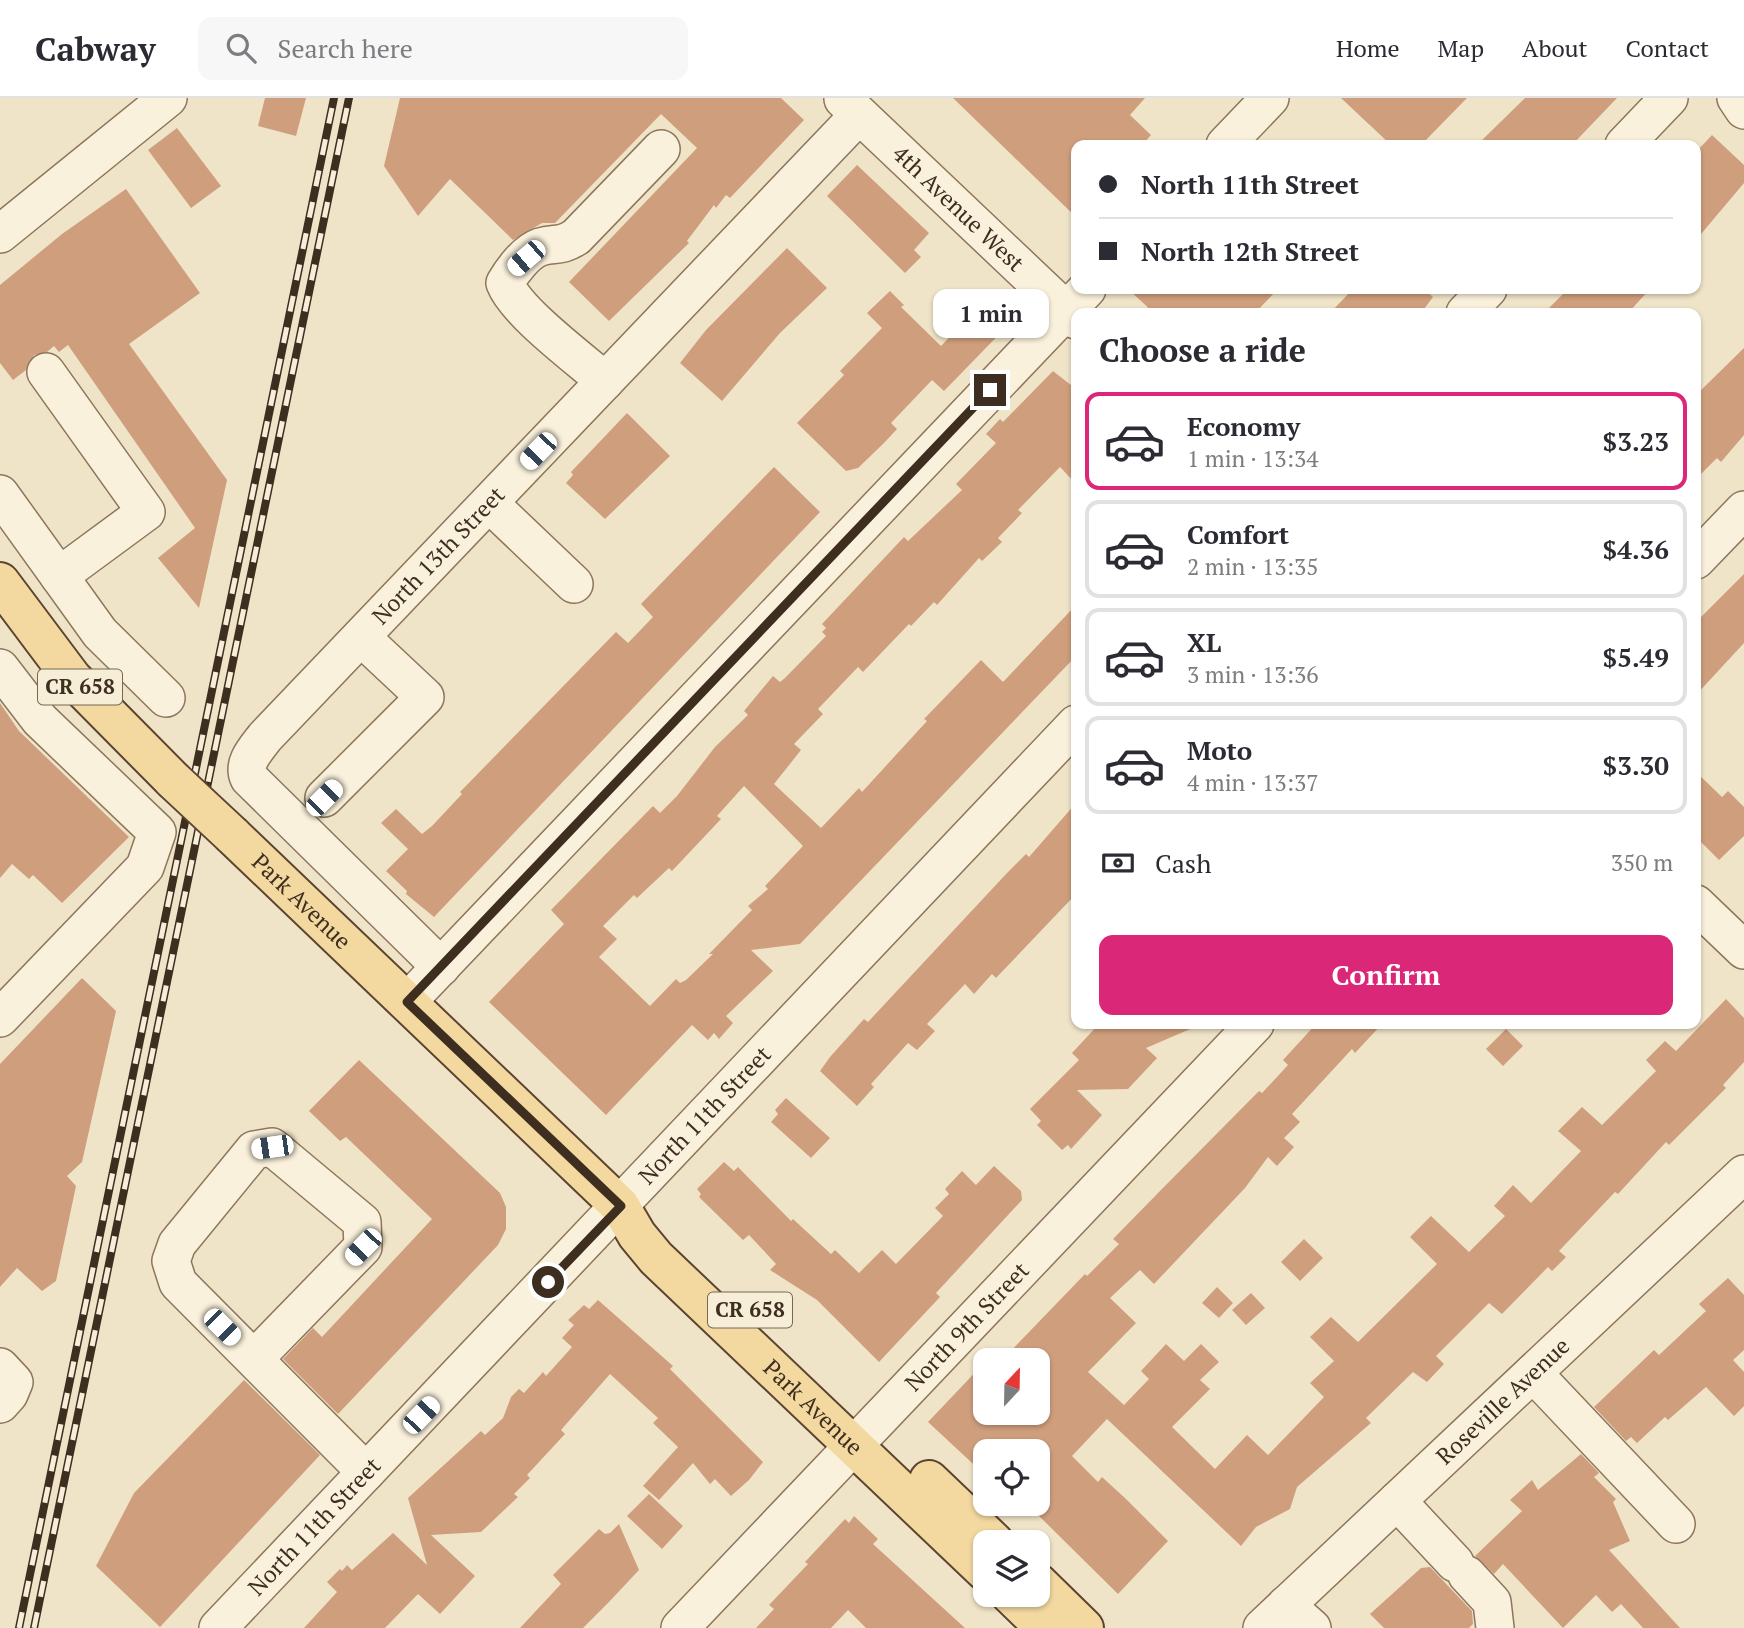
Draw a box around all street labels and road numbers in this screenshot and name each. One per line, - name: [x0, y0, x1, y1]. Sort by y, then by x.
- street label: 4th Avenue West: [886, 138, 1032, 278]
- street label: North 13th Street: [365, 479, 512, 631]
- road number: CR 658: [38, 670, 122, 704]
- street label: Park Avenue: [245, 846, 358, 956]
- street label: North 11th Street: [631, 1039, 778, 1191]
- street label: North 9th Street: [898, 1255, 1036, 1398]
- road number: CR 658: [708, 1292, 792, 1328]
- street label: Roseville Avenue: [1429, 1330, 1576, 1471]
- street label: Park Avenue: [757, 1352, 870, 1462]
- street label: North 11th Street: [241, 1450, 387, 1602]

